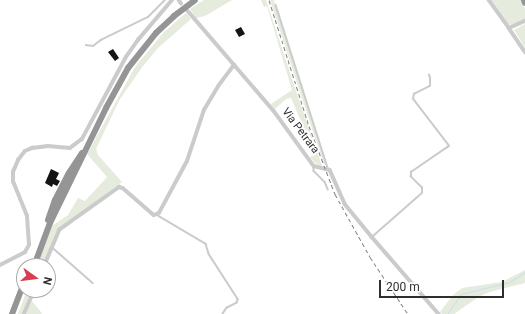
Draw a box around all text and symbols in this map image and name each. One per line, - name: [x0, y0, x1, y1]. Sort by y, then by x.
- street label: Via Petrara: [279, 106, 321, 156]
- north arrow: [16, 258, 56, 298]
- scale bar: [381, 272, 506, 298]
- text: N: [40, 275, 54, 286]
- text: 200 m: [386, 280, 420, 294]

